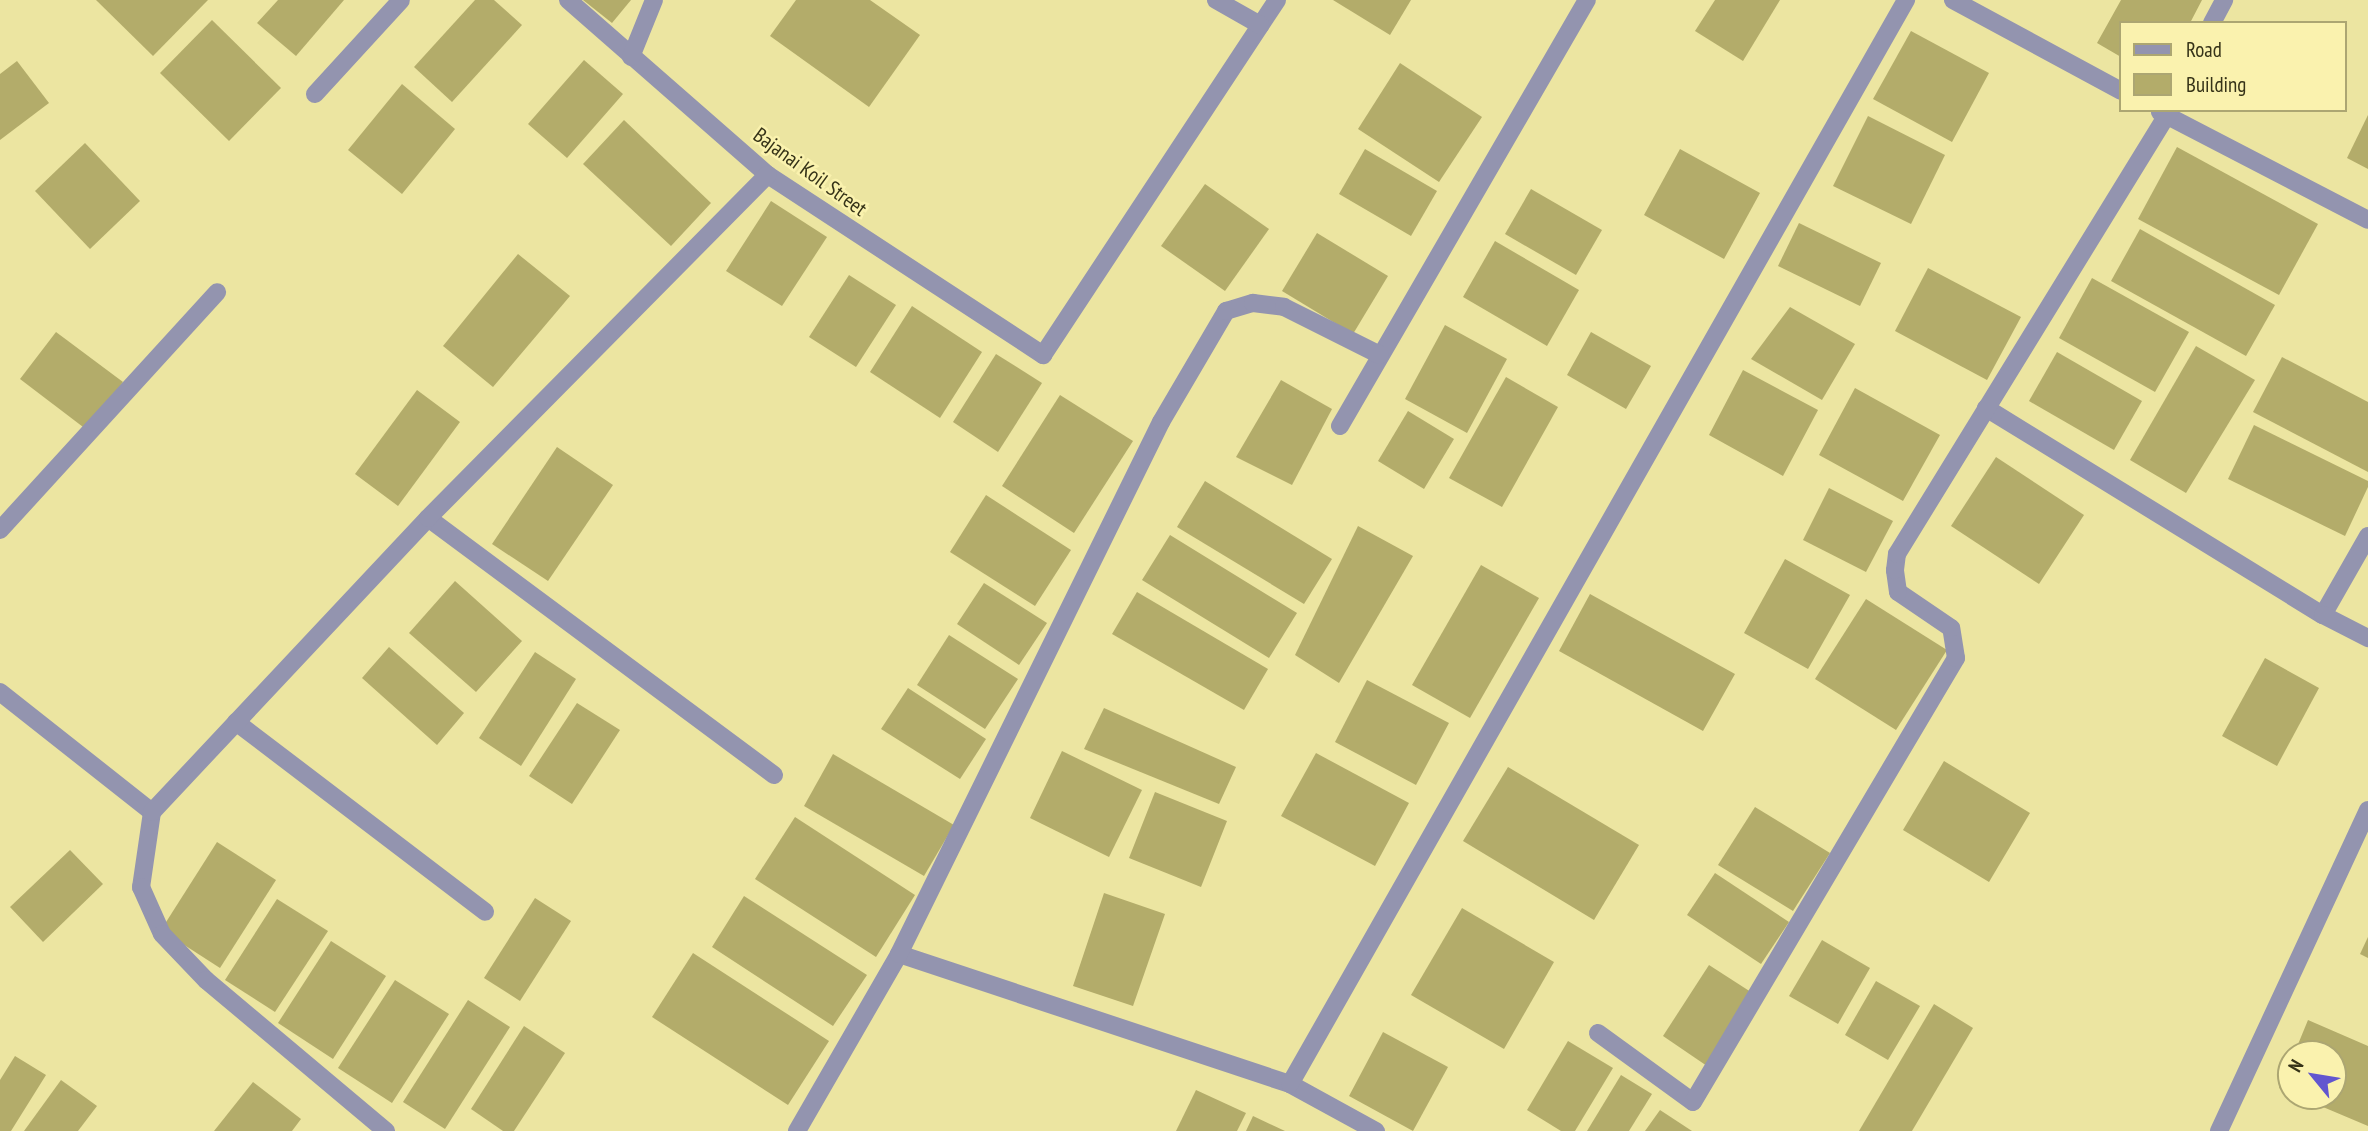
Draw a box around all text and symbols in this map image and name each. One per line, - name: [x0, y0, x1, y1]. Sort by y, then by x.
- legend: [2120, 21, 2347, 112]
- text: Road: [2186, 36, 2222, 63]
- text: Building: [2186, 71, 2246, 98]
- street label: Bajanai Koil Street: [748, 122, 872, 222]
- north arrow: [2277, 1040, 2347, 1110]
- text: N: [2283, 1055, 2309, 1076]

